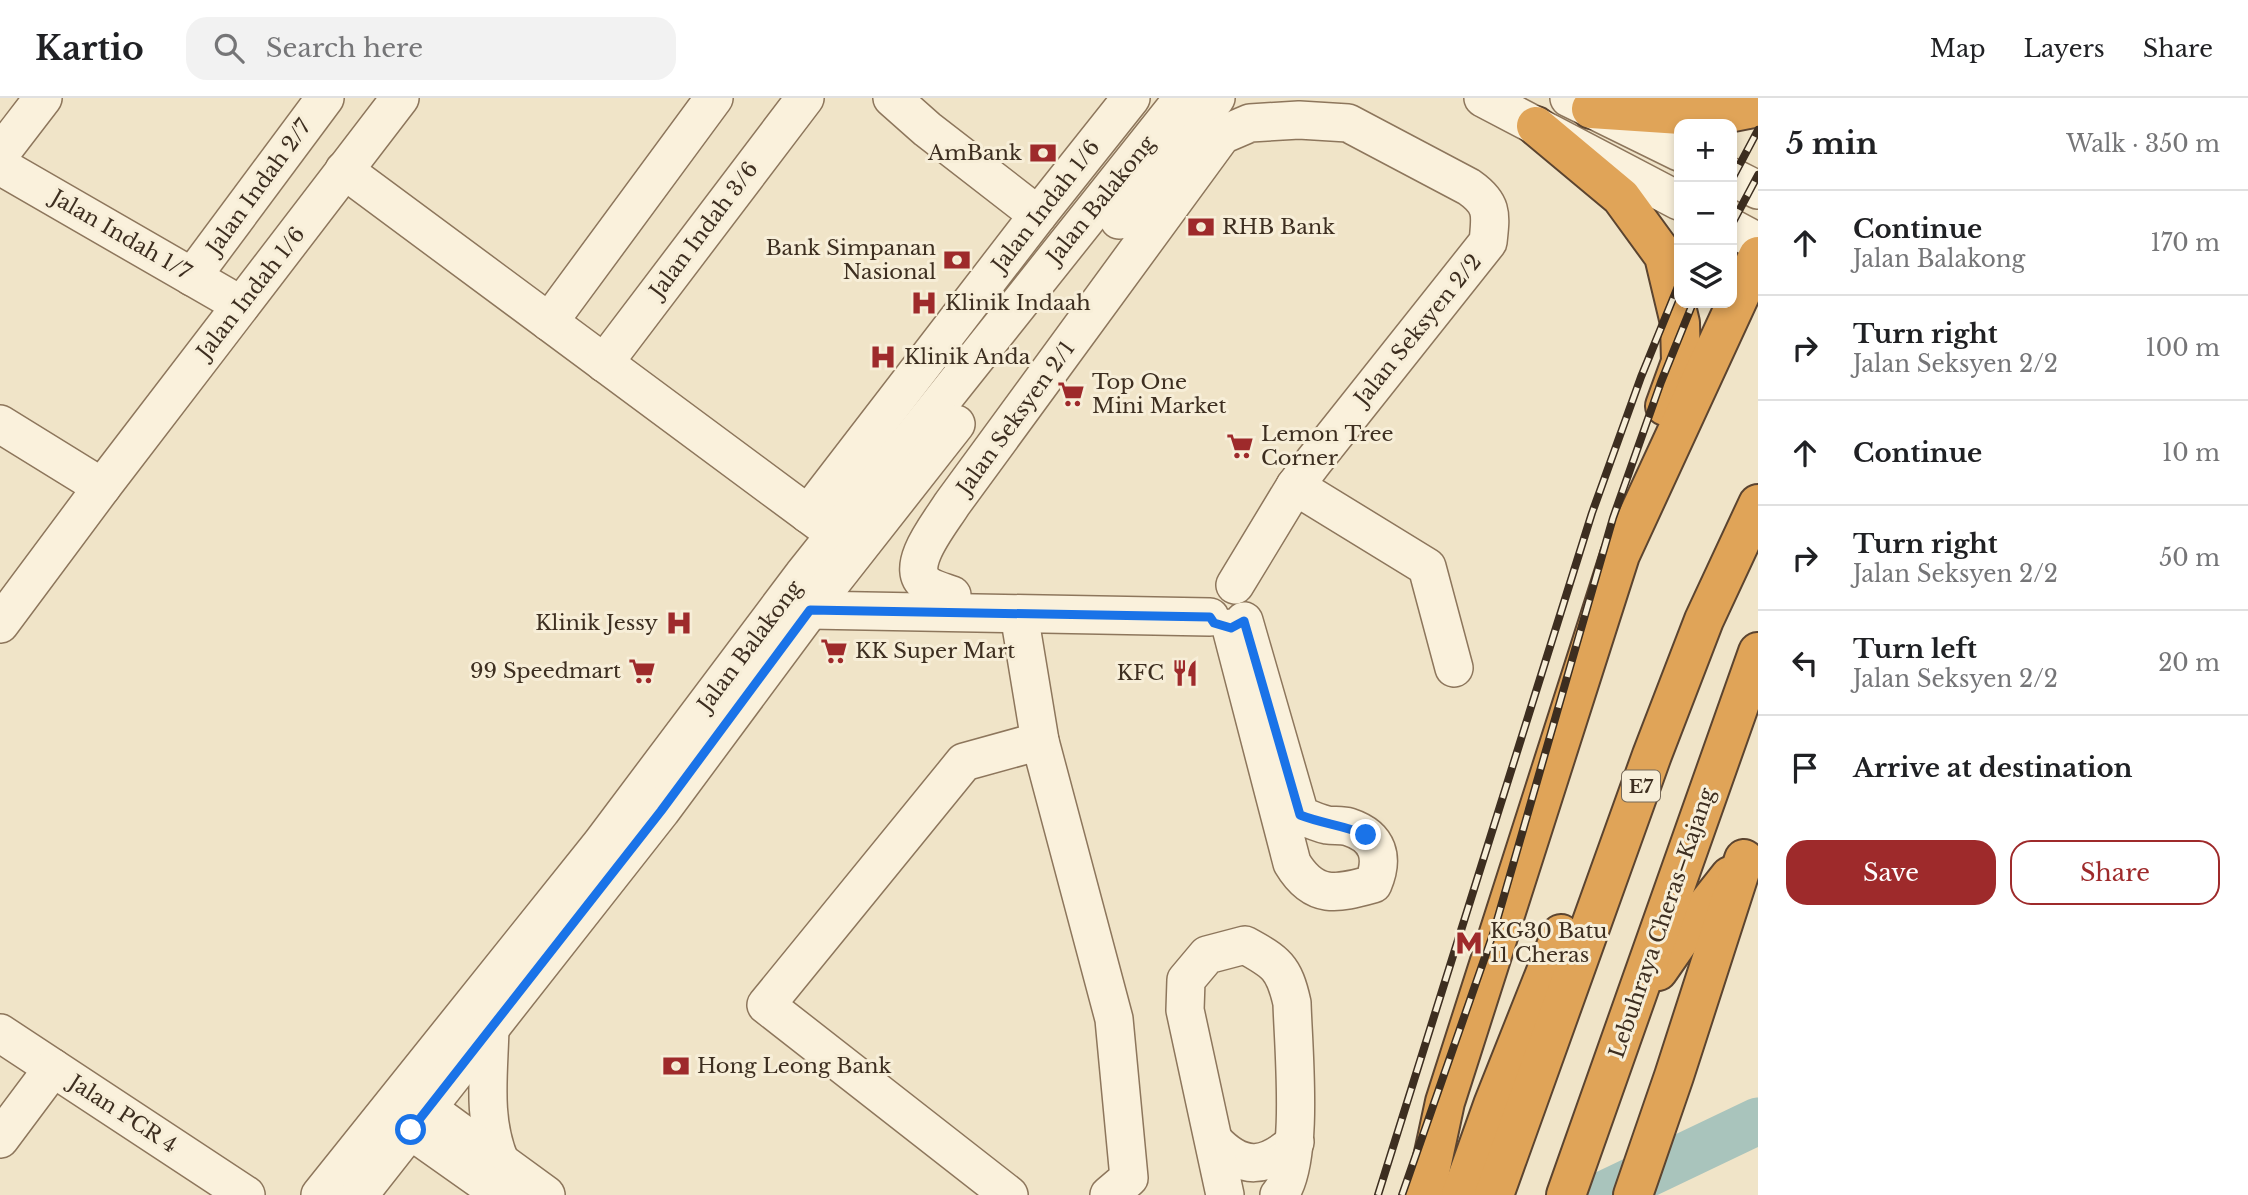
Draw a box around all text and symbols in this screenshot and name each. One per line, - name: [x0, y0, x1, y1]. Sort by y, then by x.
- search box: [186, 17, 676, 80]
- text: Kartio: [35, 28, 144, 69]
- icon: search: [210, 29, 248, 67]
- text: Search here: [266, 32, 423, 64]
- text: Map: [1930, 34, 1986, 63]
- text: Layers: [2024, 34, 2105, 63]
- text: Share: [2143, 34, 2213, 63]
- street label: Jalan Indah 2/7: [199, 114, 317, 262]
- map controls: [1674, 119, 1737, 308]
- button: +: [1674, 119, 1737, 182]
- text: 5 min: [1786, 125, 1878, 162]
- street label: Jalan Balakong: [1039, 130, 1161, 272]
- text: Walk · 350 m: [2066, 130, 2220, 158]
- street label: Jalan Indah 1/6: [985, 135, 1106, 279]
- bank icon: AmBank: [1028, 138, 1058, 168]
- place label: AmBank: [927, 140, 1022, 166]
- street label: Jalan Indah 3/6: [643, 157, 764, 306]
- button: −: [1674, 182, 1737, 245]
- street label: Jalan Indah 1/7: [44, 183, 196, 286]
- bank icon: RHB Bank: [1186, 212, 1216, 242]
- text: Continue: [1853, 213, 1982, 245]
- place label: RHB Bank: [1222, 214, 1335, 240]
- street label: Jalan Indah 1/6: [190, 222, 311, 366]
- icon: ahead: [1786, 224, 1824, 262]
- text: 170 m: [2150, 229, 2220, 257]
- place label: Bank Simpanan Nasional: [765, 235, 936, 285]
- bank icon: Bank Simpanan Nasional: [942, 245, 972, 275]
- button: layers: [1674, 245, 1737, 308]
- text: Jalan Balakong: [1853, 245, 2025, 273]
- street label: Jalan Seksyen 2/2: [1347, 249, 1487, 413]
- hospital icon: Klinik Indaah: [909, 288, 939, 318]
- place label: Klinik Indaah: [945, 290, 1091, 316]
- text: Turn right: [1853, 318, 1998, 350]
- icon: right: [1786, 329, 1824, 367]
- text: 100 m: [2146, 334, 2220, 362]
- street label: Jalan Seksyen 2/1: [950, 336, 1080, 502]
- hospital icon: Klinik Anda: [868, 342, 898, 372]
- place label: Klinik Anda: [904, 344, 1031, 370]
- text: Jalan Seksyen 2/2: [1853, 350, 2058, 378]
- place label: Top One Mini Market: [1092, 369, 1226, 419]
- supermarket icon: Top One Mini Market: [1056, 379, 1086, 409]
- place label: Lemon Tree Corner: [1261, 421, 1394, 471]
- supermarket icon: Lemon Tree Corner: [1225, 431, 1255, 461]
- icon: ahead: [1786, 434, 1824, 472]
- text: Continue: [1853, 437, 1982, 469]
- text: 10 m: [2162, 439, 2220, 467]
- text: Turn right: [1853, 528, 1998, 560]
- icon: right: [1786, 539, 1824, 577]
- text: 50 m: [2159, 544, 2220, 572]
- text: Jalan Seksyen 2/2: [1853, 560, 2058, 588]
- street label: Jalan Balakong: [690, 575, 808, 719]
- hospital icon: Klinik Jessy: [664, 608, 694, 638]
- place label: Klinik Jessy: [535, 610, 659, 636]
- text: Turn left: [1853, 633, 1977, 665]
- supermarket icon: KK Super Mart: [819, 636, 849, 666]
- place label: KK Super Mart: [855, 638, 1015, 664]
- icon: left: [1786, 644, 1824, 682]
- text: 20 m: [2158, 649, 2220, 677]
- supermarket icon: 99 Speedmart: [627, 656, 657, 686]
- place label: 99 Speedmart: [470, 658, 621, 684]
- restaurant icon: KFC: [1170, 658, 1200, 688]
- place label: KFC: [1117, 660, 1164, 686]
- text: Jalan Seksyen 2/2: [1853, 665, 2058, 693]
- icon: arrive: [1786, 749, 1824, 787]
- text: Arrive at destination: [1853, 752, 2133, 784]
- road number: E7: [1622, 771, 1660, 802]
- street label: Lebuhraya Cheras–Kajang: [1603, 784, 1721, 1061]
- route end: [1350, 819, 1381, 850]
- button: Save: [1786, 840, 1996, 905]
- button: Share: [2010, 840, 2220, 905]
- place label: KG30 Batu 11 Cheras: [1490, 918, 1607, 968]
- metro station icon: KG30 Batu 11 Cheras: [1454, 928, 1484, 958]
- bank icon: Hong Leong Bank: [661, 1051, 691, 1081]
- place label: Hong Leong Bank: [697, 1053, 892, 1079]
- street label: Jalan PCR 4: [62, 1068, 182, 1159]
- route start: [395, 1114, 426, 1145]

